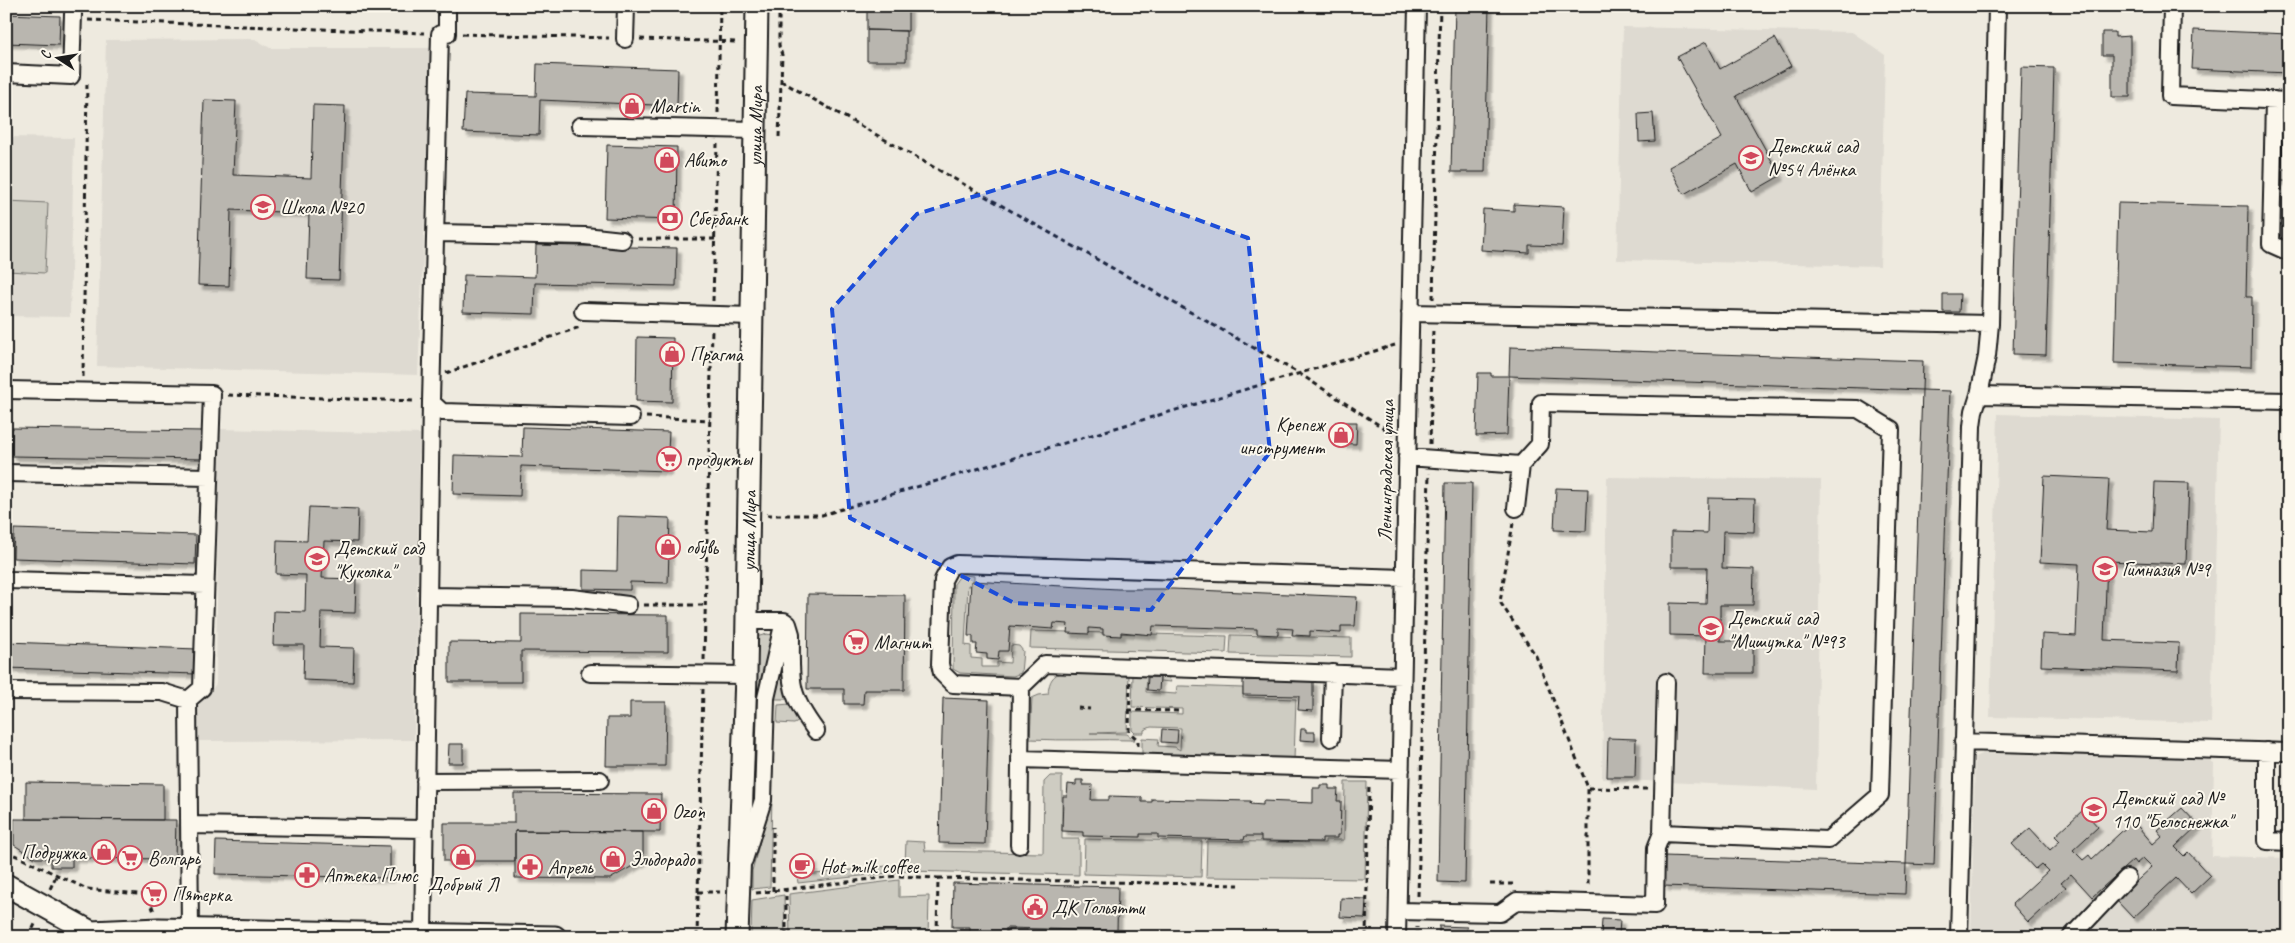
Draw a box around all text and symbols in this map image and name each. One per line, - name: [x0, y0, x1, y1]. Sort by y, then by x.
- north arrow: [32, 32, 82, 82]
- text: С: [37, 48, 55, 61]
- street label: улица Мира: [742, 84, 768, 168]
- shop icon: Martin: [619, 93, 645, 119]
- place label: Martin: [650, 94, 701, 119]
- place label: Детский сад №54 Алёнка: [1768, 134, 1859, 182]
- school or university icon: Детский сад №54 Алёнка: [1738, 145, 1764, 171]
- shop icon: Авито: [654, 147, 680, 173]
- place label: Авито: [684, 148, 728, 173]
- school or university icon: Школа №20: [250, 194, 276, 220]
- place label: Школа №20: [280, 195, 365, 220]
- bank icon: Сбербанк: [657, 205, 683, 231]
- place label: Сбербанк: [688, 206, 749, 231]
- shop icon: Прагма: [659, 341, 685, 367]
- place label: Прагма: [690, 342, 744, 367]
- street label: Ленинградская улица: [1372, 398, 1400, 542]
- place label: Крепеж инструмент: [1239, 412, 1327, 460]
- shop icon: Крепеж инструмент: [1328, 422, 1354, 448]
- supermarket icon: продукты: [656, 446, 682, 472]
- place label: продукты: [686, 447, 753, 472]
- street label: улица Мира: [735, 489, 762, 573]
- shop icon: обувь: [655, 534, 681, 560]
- place label: обувь: [686, 535, 720, 560]
- place label: Детский сад "Куколка": [334, 536, 425, 584]
- school or university icon: Детский сад "Куколка": [304, 546, 330, 572]
- school or university icon: Гимназия №9: [2092, 556, 2118, 582]
- place label: Гимназия №9: [2122, 557, 2212, 582]
- place label: Детский сад "Мишутка" №93: [1728, 606, 1847, 654]
- school or university icon: Детский сад "Мишутка" №93: [1698, 616, 1724, 642]
- supermarket icon: Магнит: [843, 629, 869, 655]
- place label: Магнит: [874, 630, 932, 655]
- place label: Детский сад № 110 "Белоснежка": [2112, 786, 2237, 834]
- school or university icon: Детский сад № 110 "Белоснежка": [2081, 797, 2107, 823]
- shop icon: Ozon: [641, 798, 667, 824]
- place label: Ozon: [672, 799, 706, 824]
- shop icon: Подружка: [91, 839, 117, 865]
- place label: Подружка: [21, 840, 88, 865]
- shop icon: Добрый Л: [450, 844, 476, 870]
- supermarket icon: Волгарь: [117, 845, 143, 871]
- place label: Волгарь: [148, 846, 202, 871]
- shop icon: Эльдорадо: [600, 846, 626, 872]
- place label: Эльдорадо: [630, 847, 696, 872]
- cafe icon: Hot milk coffee: [789, 853, 815, 879]
- pharmacy icon: Апрель: [517, 854, 543, 880]
- place label: Hot milk coffee: [820, 854, 920, 879]
- place label: Апрель: [548, 855, 594, 880]
- pharmacy icon: Аптека Плюс: [294, 862, 320, 888]
- place label: Аптека Плюс: [324, 863, 419, 888]
- place label: Добрый Л: [427, 872, 500, 897]
- supermarket icon: Пятерка: [141, 881, 167, 907]
- place label: Пятерка: [172, 882, 233, 907]
- public building icon: ДК Тольятти: [1022, 894, 1048, 920]
- place label: ДК Тольятти: [1052, 895, 1146, 920]

